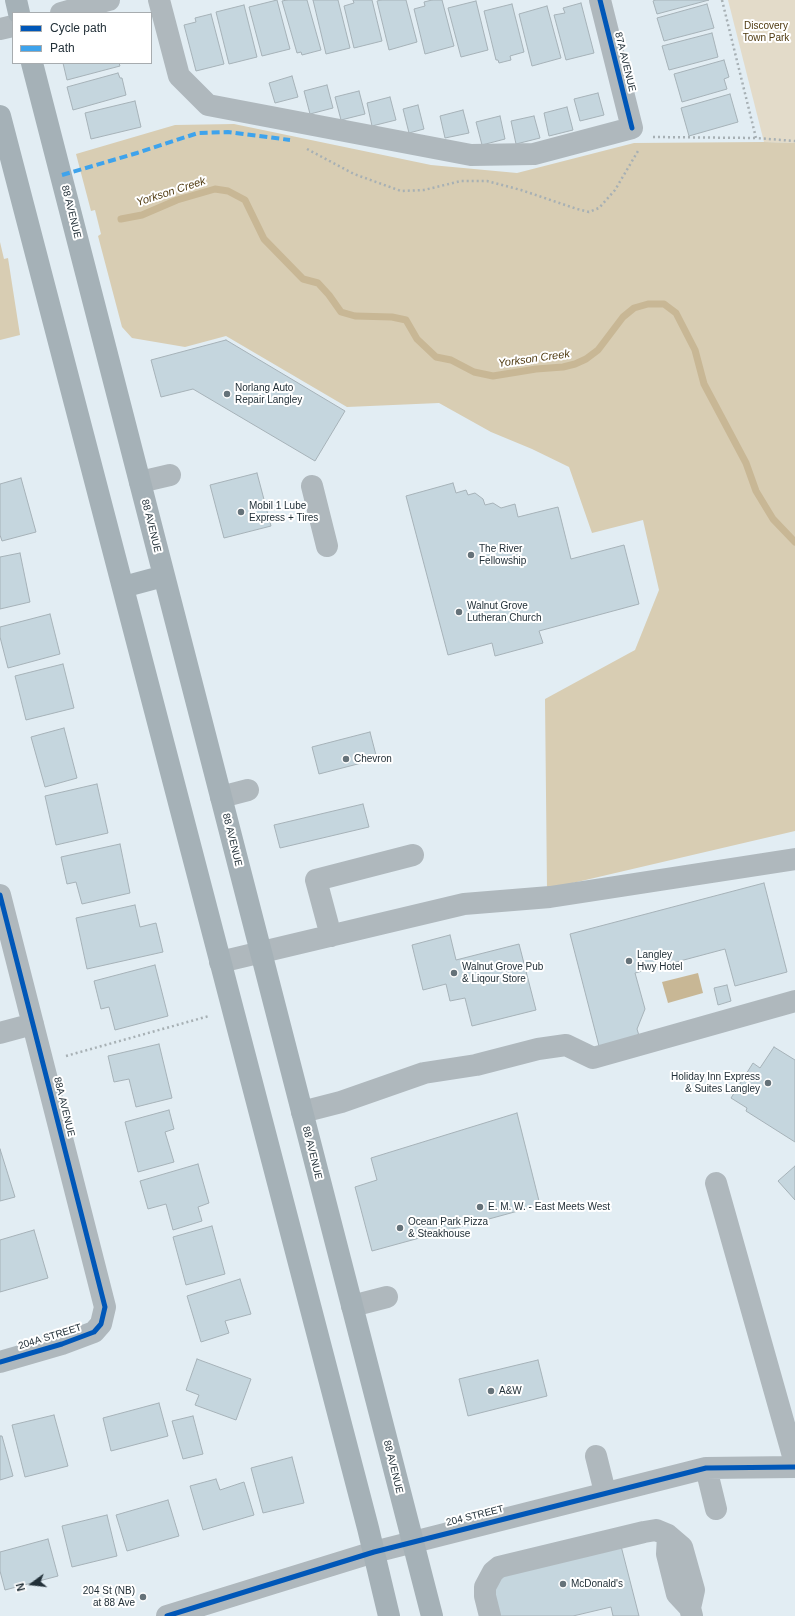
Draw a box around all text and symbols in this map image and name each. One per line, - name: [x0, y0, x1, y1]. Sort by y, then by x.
- legend: [12, 12, 152, 64]
- park label: Discovery Town Park: [743, 20, 789, 44]
- text: Cycle path: [50, 21, 107, 35]
- street label: 87A AVENUE: [612, 31, 638, 93]
- text: Path: [50, 41, 75, 55]
- water label: Yorkson Creek: [135, 175, 207, 209]
- street label: 88 AVENUE: [59, 184, 83, 240]
- water label: Yorkson Creek: [497, 347, 571, 371]
- place label: Norlang Auto Repair Langley: [235, 382, 302, 406]
- marker: Norlang Auto Repair Langley: [222, 389, 232, 399]
- street label: 88 AVENUE: [139, 498, 163, 554]
- place label: Mobil 1 Lube Express + Tires: [249, 500, 318, 524]
- marker: Mobil 1 Lube Express + Tires: [236, 507, 246, 517]
- place label: The River Fellowship: [479, 543, 526, 566]
- marker: The River Fellowship: [466, 550, 476, 560]
- place label: Walnut Grove Lutheran Church: [467, 600, 541, 624]
- marker: Walnut Grove Lutheran Church: [454, 607, 464, 617]
- place label: Chevron: [354, 753, 392, 765]
- marker: Chevron: [341, 754, 351, 764]
- street label: 88 AVENUE: [220, 812, 244, 868]
- place label: Langley Hwy Hotel: [637, 949, 683, 972]
- marker: Langley Hwy Hotel: [624, 956, 634, 966]
- place label: Walnut Grove Pub & Liqour Store: [462, 961, 543, 984]
- marker: Walnut Grove Pub & Liqour Store: [449, 968, 459, 978]
- place label: Holiday Inn Express & Suites Langley: [671, 1071, 760, 1094]
- street label: 88A AVENUE: [51, 1076, 77, 1138]
- marker: Holiday Inn Express & Suites Langley: [763, 1078, 773, 1088]
- street label: 88 AVENUE: [300, 1125, 324, 1181]
- place label: E. M. W. - East Meets West: [488, 1201, 610, 1213]
- marker: E. M. W. - East Meets West: [475, 1202, 485, 1212]
- place label: Ocean Park Pizza & Steakhouse: [408, 1216, 488, 1240]
- marker: Ocean Park Pizza & Steakhouse: [395, 1223, 405, 1233]
- street label: 204A STREET: [17, 1322, 83, 1352]
- place label: A&W: [499, 1385, 522, 1397]
- marker: A&W: [486, 1386, 496, 1396]
- street label: 88 AVENUE: [381, 1439, 405, 1495]
- street label: 204 STREET: [445, 1503, 505, 1529]
- north arrow: [12, 1564, 52, 1604]
- place label: McDonald's: [571, 1578, 623, 1590]
- marker: McDonald's: [558, 1579, 568, 1589]
- text: N: [14, 1582, 27, 1593]
- place label: 204 St (NB) at 88 Ave: [83, 1585, 135, 1608]
- marker: 204 St (NB) at 88 Ave: [138, 1592, 148, 1602]

